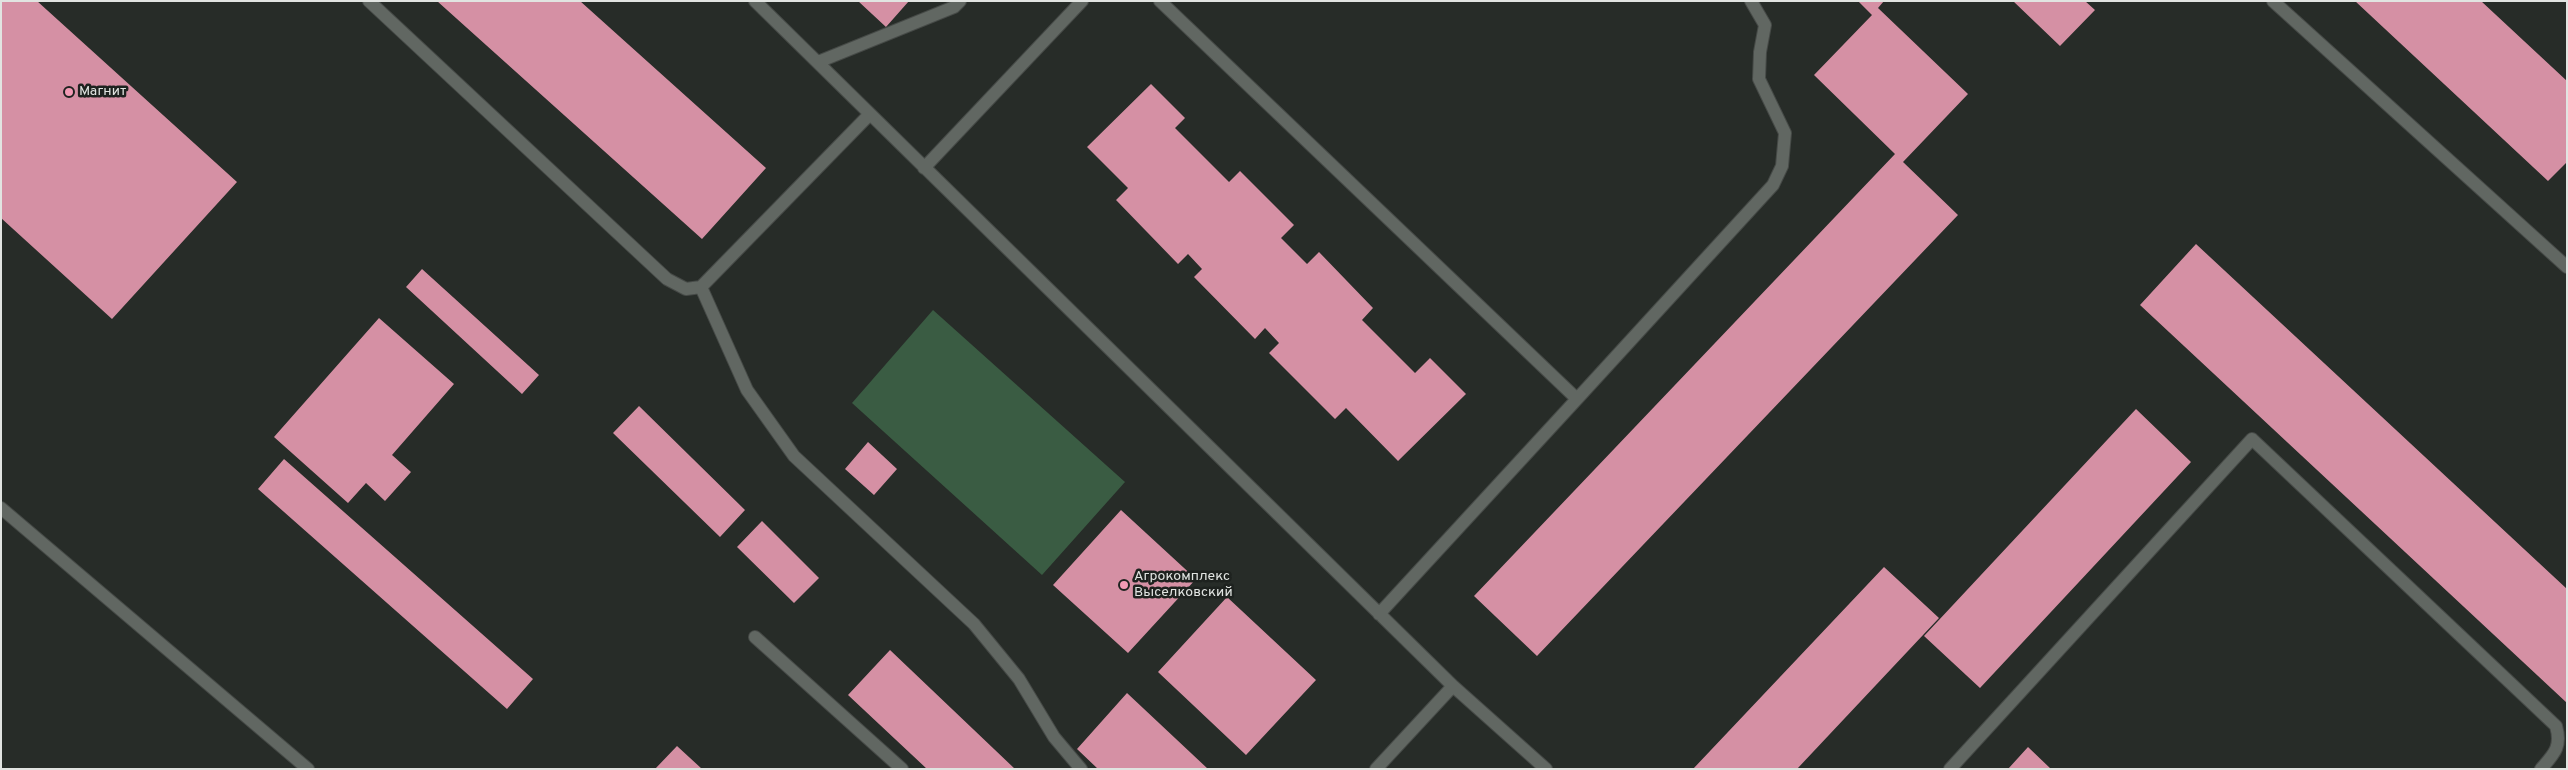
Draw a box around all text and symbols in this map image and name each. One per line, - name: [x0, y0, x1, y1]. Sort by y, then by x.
- place label: Магнит: [79, 84, 126, 100]
- marker: Магнит: [63, 86, 75, 98]
- place label: Агрокомплекс Выселковский: [1134, 569, 1233, 602]
- marker: Агрокомплекс Выселковский: [1118, 579, 1130, 591]

